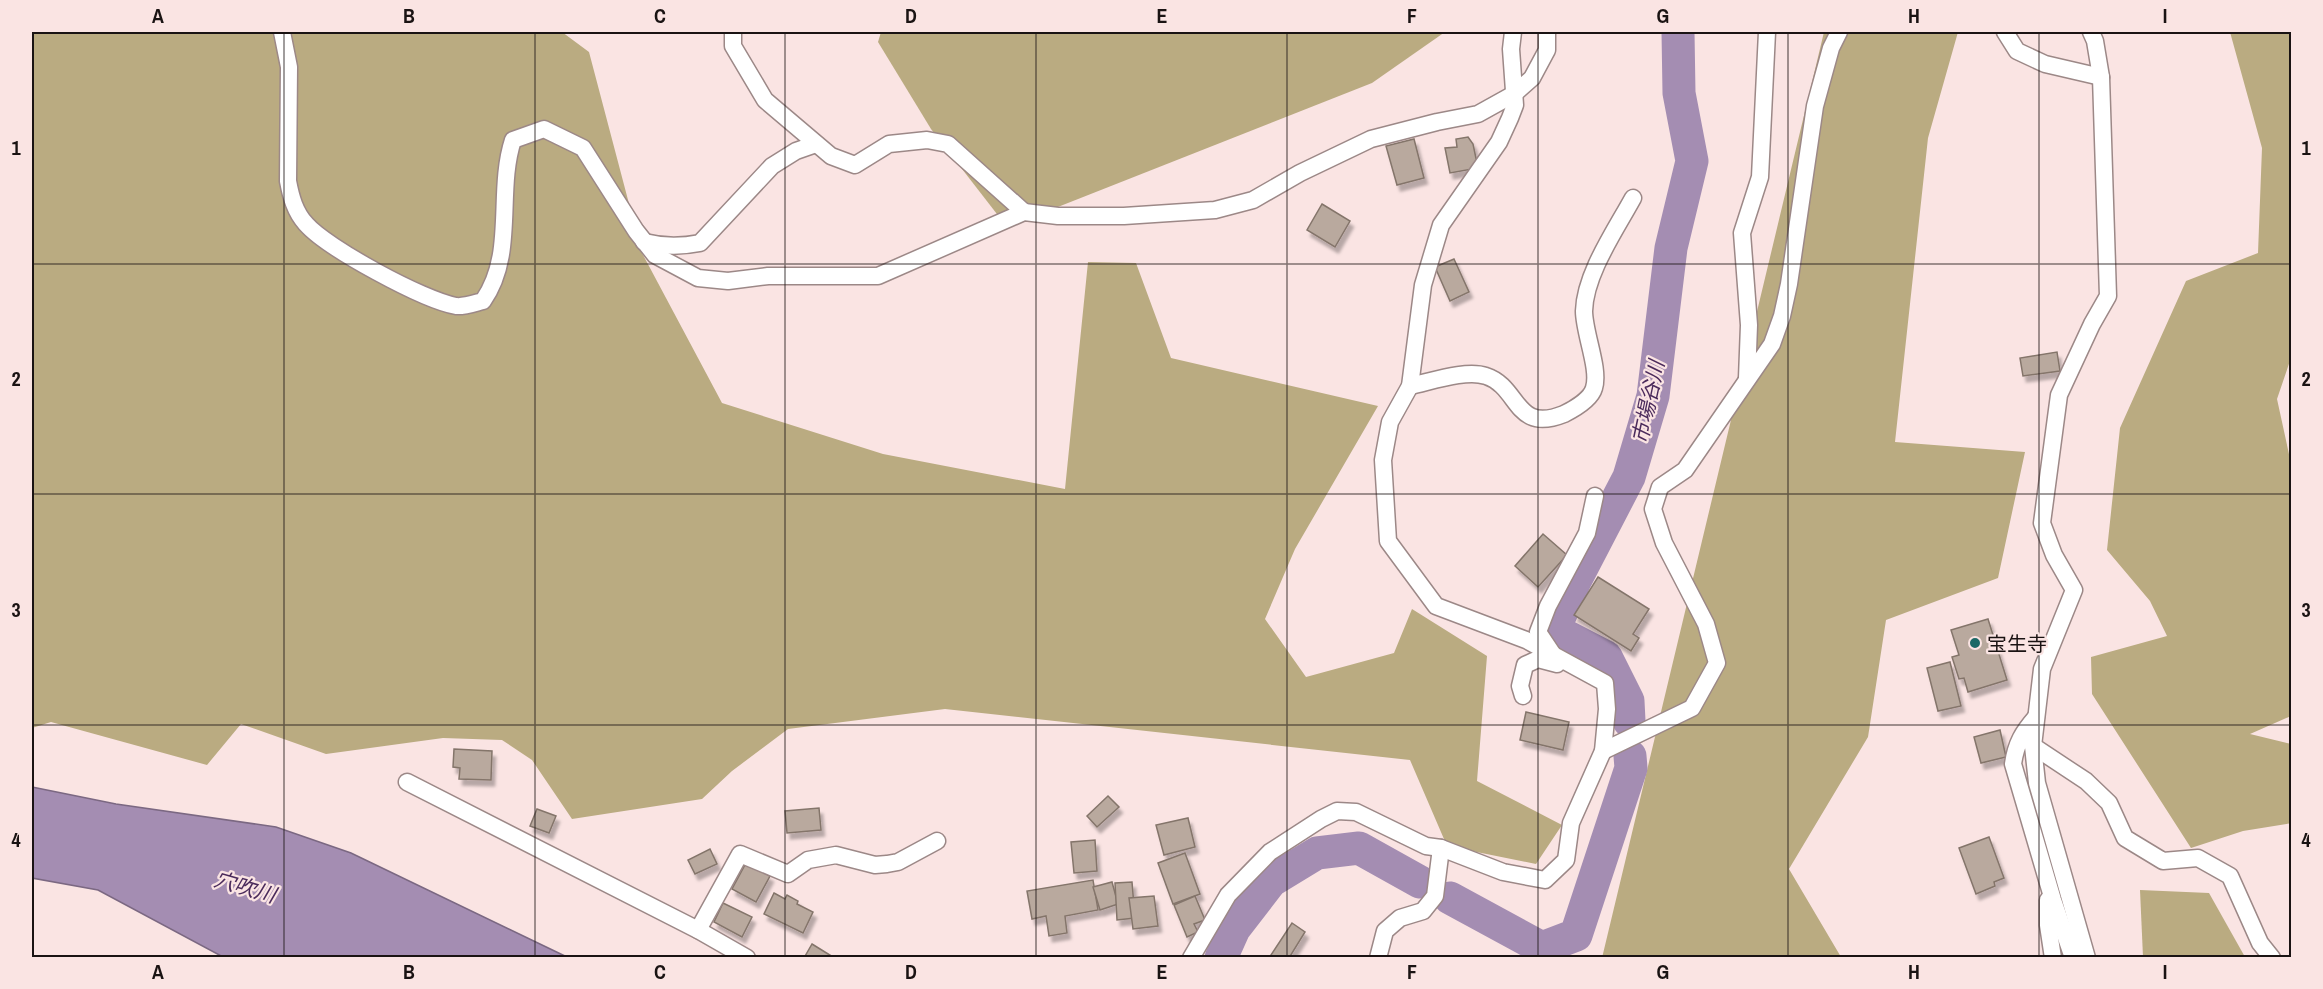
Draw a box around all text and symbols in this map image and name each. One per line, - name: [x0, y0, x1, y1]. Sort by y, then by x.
- text: A: [152, 2, 164, 29]
- text: B: [403, 2, 415, 29]
- text: C: [654, 2, 666, 29]
- text: D: [905, 2, 917, 29]
- text: E: [1157, 2, 1168, 29]
- text: F: [1407, 2, 1417, 29]
- text: G: [1657, 2, 1669, 29]
- text: H: [1908, 2, 1920, 29]
- text: I: [2163, 2, 2167, 29]
- text: 1: [11, 134, 21, 161]
- text: 1: [2301, 134, 2311, 161]
- water label: 市場谷川: [1625, 356, 1671, 446]
- text: 2: [11, 365, 21, 392]
- text: 2: [2301, 365, 2311, 392]
- text: 3: [11, 596, 21, 623]
- text: 3: [2301, 596, 2311, 623]
- place label: 宝生寺: [1987, 630, 2047, 657]
- marker: 宝生寺: [1968, 636, 1982, 650]
- text: 4: [11, 826, 21, 853]
- text: 4: [2301, 826, 2311, 853]
- water label: 穴吹川: [211, 864, 281, 910]
- text: A: [152, 958, 164, 985]
- text: B: [403, 958, 415, 985]
- text: C: [654, 958, 666, 985]
- text: D: [905, 958, 917, 985]
- text: E: [1157, 958, 1168, 985]
- text: F: [1407, 958, 1417, 985]
- text: G: [1657, 958, 1669, 985]
- text: H: [1908, 958, 1920, 985]
- text: I: [2163, 958, 2167, 985]

